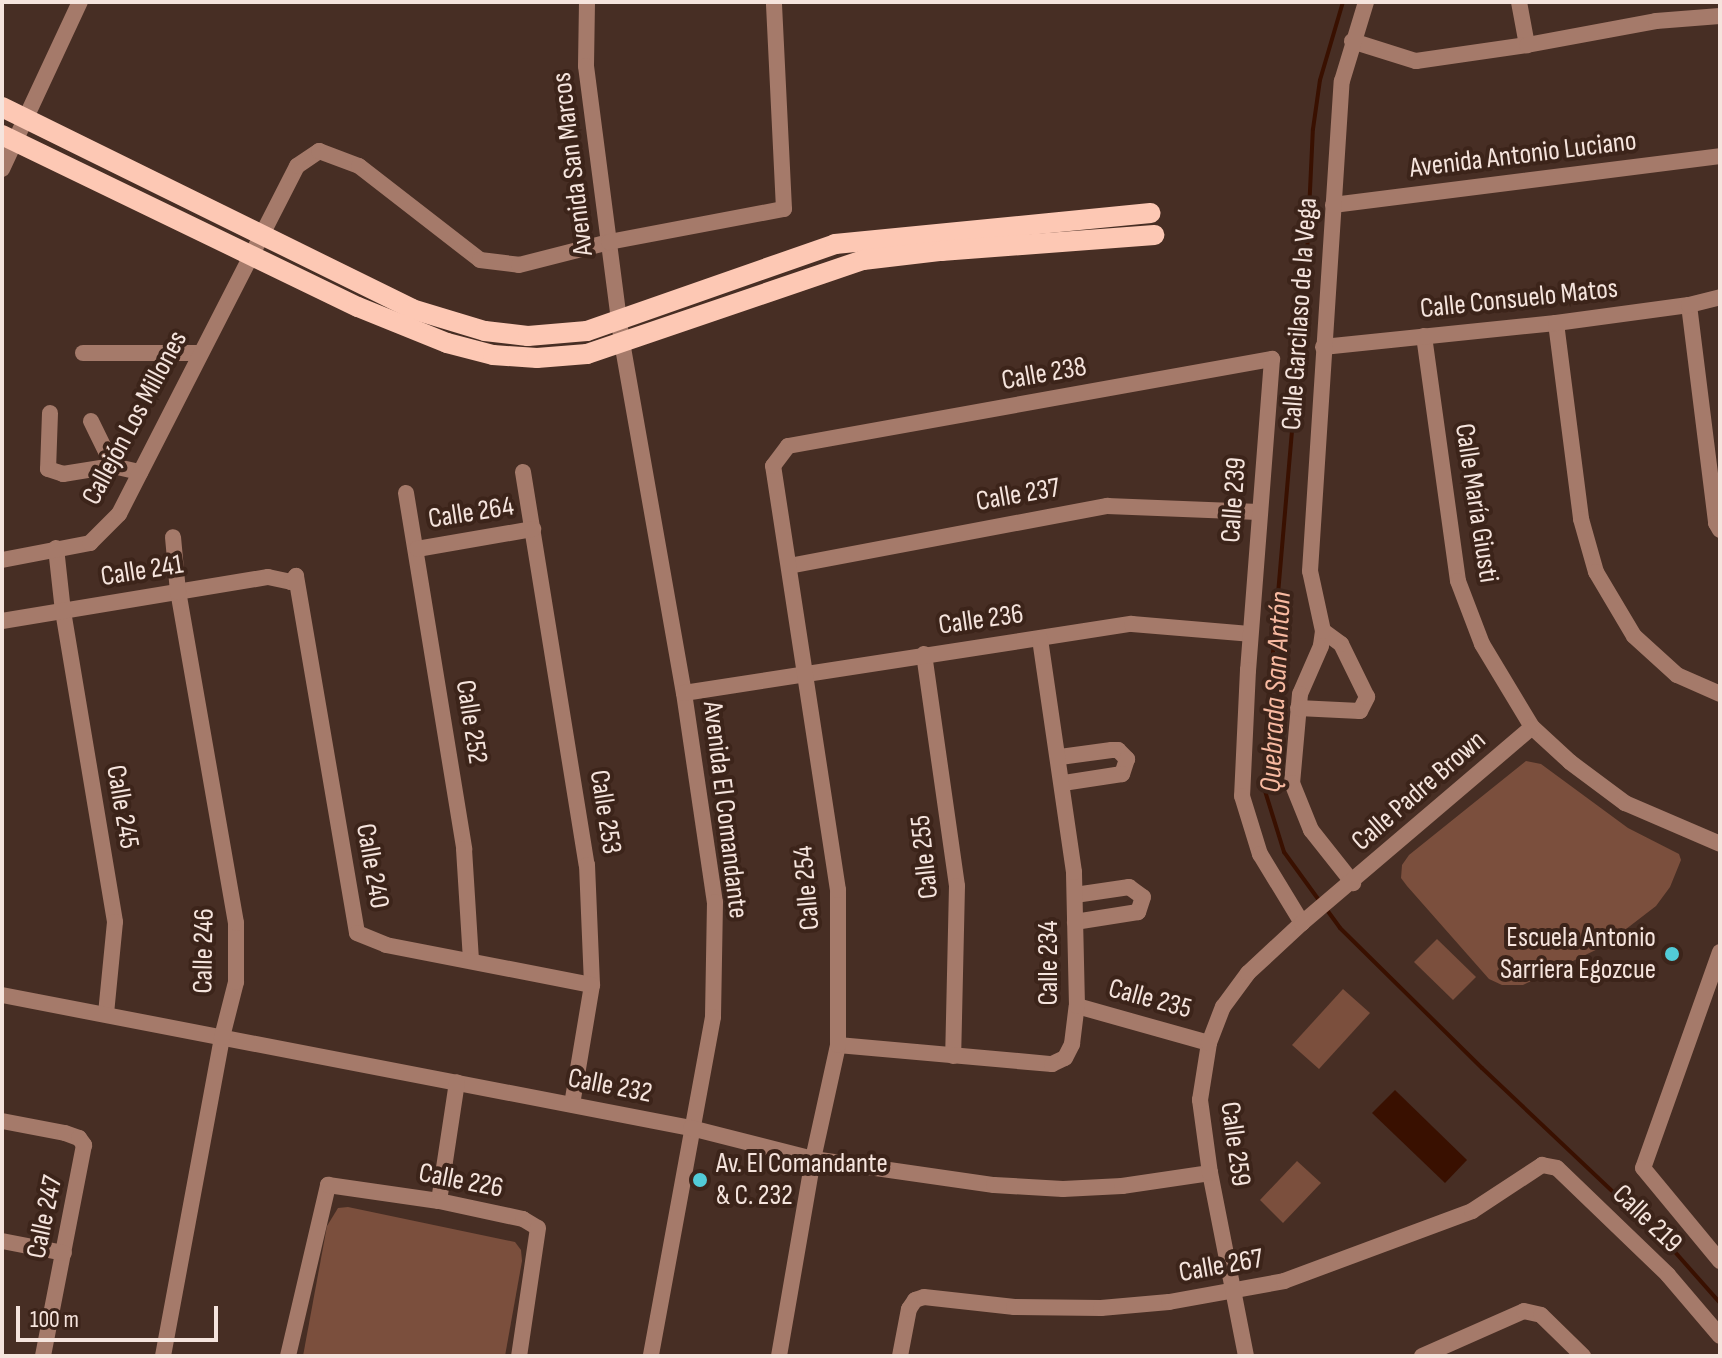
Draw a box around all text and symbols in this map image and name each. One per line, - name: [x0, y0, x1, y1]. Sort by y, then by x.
- street label: Avenida San Marcos: [545, 70, 601, 258]
- street label: Avenida Antonio Luciano: [1408, 124, 1638, 186]
- street label: Calle Garcilaso de la Vega: [1275, 197, 1325, 431]
- street label: Calle Consuelo Matos: [1418, 272, 1620, 326]
- street label: Callejón Los Millones: [75, 325, 195, 511]
- street label: Calle 238: [999, 350, 1089, 398]
- street label: Calle María Giusti: [1447, 421, 1505, 585]
- street label: Calle 239: [1214, 456, 1254, 544]
- street label: Calle 237: [973, 471, 1063, 519]
- street label: Calle 264: [426, 490, 516, 536]
- street label: Calle 241: [98, 548, 186, 594]
- water label: Quebrada San Antón: [1253, 591, 1299, 793]
- street label: Calle 236: [936, 597, 1026, 643]
- street label: Calle 252: [448, 678, 494, 766]
- street label: Avenida El Comandante: [695, 699, 755, 921]
- street label: Calle Padre Brown: [1345, 724, 1493, 858]
- street label: Calle 245: [98, 763, 146, 851]
- street label: Calle 253: [582, 768, 628, 856]
- street label: Calle 255: [904, 813, 946, 901]
- street label: Calle 240: [348, 821, 396, 911]
- street label: Calle 254: [787, 844, 827, 932]
- street label: Calle 246: [186, 908, 222, 994]
- street label: Calle 234: [1032, 920, 1066, 1006]
- place label: Escuela Antonio Sarriera Egozcue: [1500, 921, 1656, 987]
- marker: Escuela Antonio Sarriera Egozcue: [1663, 945, 1681, 963]
- street label: Calle 235: [1105, 972, 1195, 1026]
- street label: Calle 232: [565, 1061, 655, 1111]
- street label: Calle 259: [1212, 1099, 1258, 1189]
- place label: Av. El Comandante & C. 232: [716, 1147, 888, 1213]
- street label: Calle 226: [416, 1156, 506, 1206]
- marker: Av. El Comandante & C. 232: [691, 1171, 709, 1189]
- street label: Calle 247: [20, 1172, 70, 1262]
- street label: Calle 219: [1605, 1178, 1689, 1260]
- street label: Calle 267: [1176, 1242, 1266, 1290]
- scale bar: [20, 1290, 222, 1340]
- text: 100 m: [30, 1305, 79, 1334]

